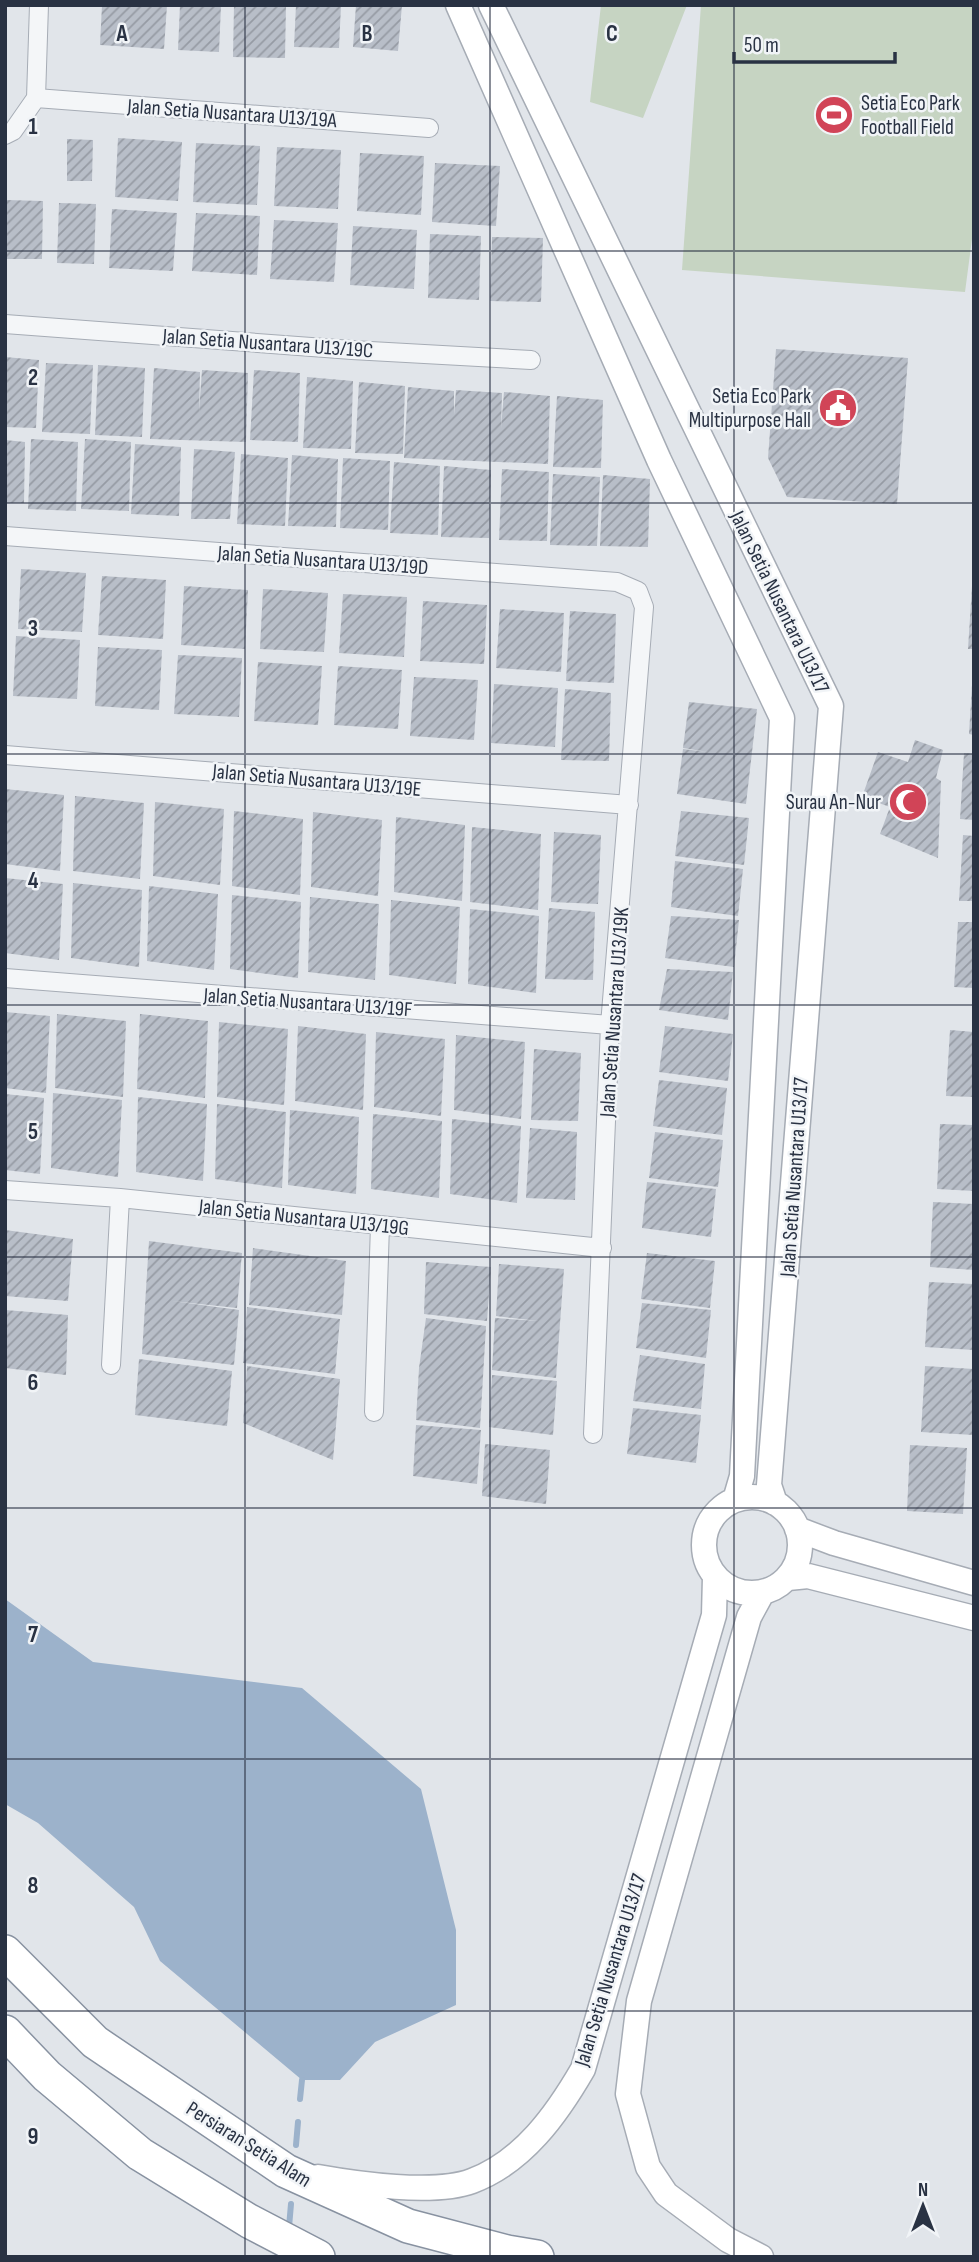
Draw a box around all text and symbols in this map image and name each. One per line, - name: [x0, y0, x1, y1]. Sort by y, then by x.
- text: A: [116, 20, 129, 48]
- text: B: [362, 20, 373, 48]
- text: C: [606, 20, 618, 48]
- scale bar: [734, 21, 895, 65]
- text: 50 m: [744, 33, 779, 58]
- place label: Setia Eco Park Football Field: [861, 91, 960, 140]
- street label: Jalan Setia Nusantara U13/19A: [125, 94, 338, 133]
- sports icon: Setia Eco Park Football Field: [813, 94, 855, 136]
- text: 1: [28, 113, 38, 141]
- street label: Jalan Setia Nusantara U13/19C: [161, 324, 374, 363]
- text: 2: [28, 364, 38, 392]
- place label: Setia Eco Park Multipurpose Hall: [689, 384, 811, 433]
- public building icon: Setia Eco Park Multipurpose Hall: [817, 387, 859, 429]
- street label: Jalan Setia Nusantara U13/17: [724, 506, 835, 698]
- street label: Jalan Setia Nusantara U13/19D: [216, 541, 429, 580]
- text: 3: [28, 615, 38, 643]
- street label: Jalan Setia Nusantara U13/19E: [211, 759, 422, 802]
- mosque icon: Surau An-Nur: [887, 781, 929, 823]
- place label: Surau An-Nur: [786, 790, 881, 815]
- text: 4: [28, 867, 39, 895]
- street label: Jalan Setia Nusantara U13/19K: [595, 906, 634, 1119]
- street label: Jalan Setia Nusantara U13/19F: [202, 983, 413, 1022]
- street label: Jalan Setia Nusantara U13/17: [775, 1076, 814, 1279]
- text: 5: [28, 1118, 38, 1146]
- street label: Jalan Setia Nusantara U13/19G: [197, 1194, 410, 1241]
- text: 6: [28, 1369, 38, 1397]
- text: 7: [28, 1621, 38, 1649]
- street label: Jalan Setia Nusantara U13/17: [569, 1870, 652, 2070]
- text: 8: [28, 1872, 39, 1900]
- street label: Persiaran Setia Alam: [182, 2096, 316, 2193]
- text: 9: [28, 2123, 38, 2151]
- north arrow: [888, 2171, 958, 2241]
- text: N: [918, 2179, 928, 2202]

